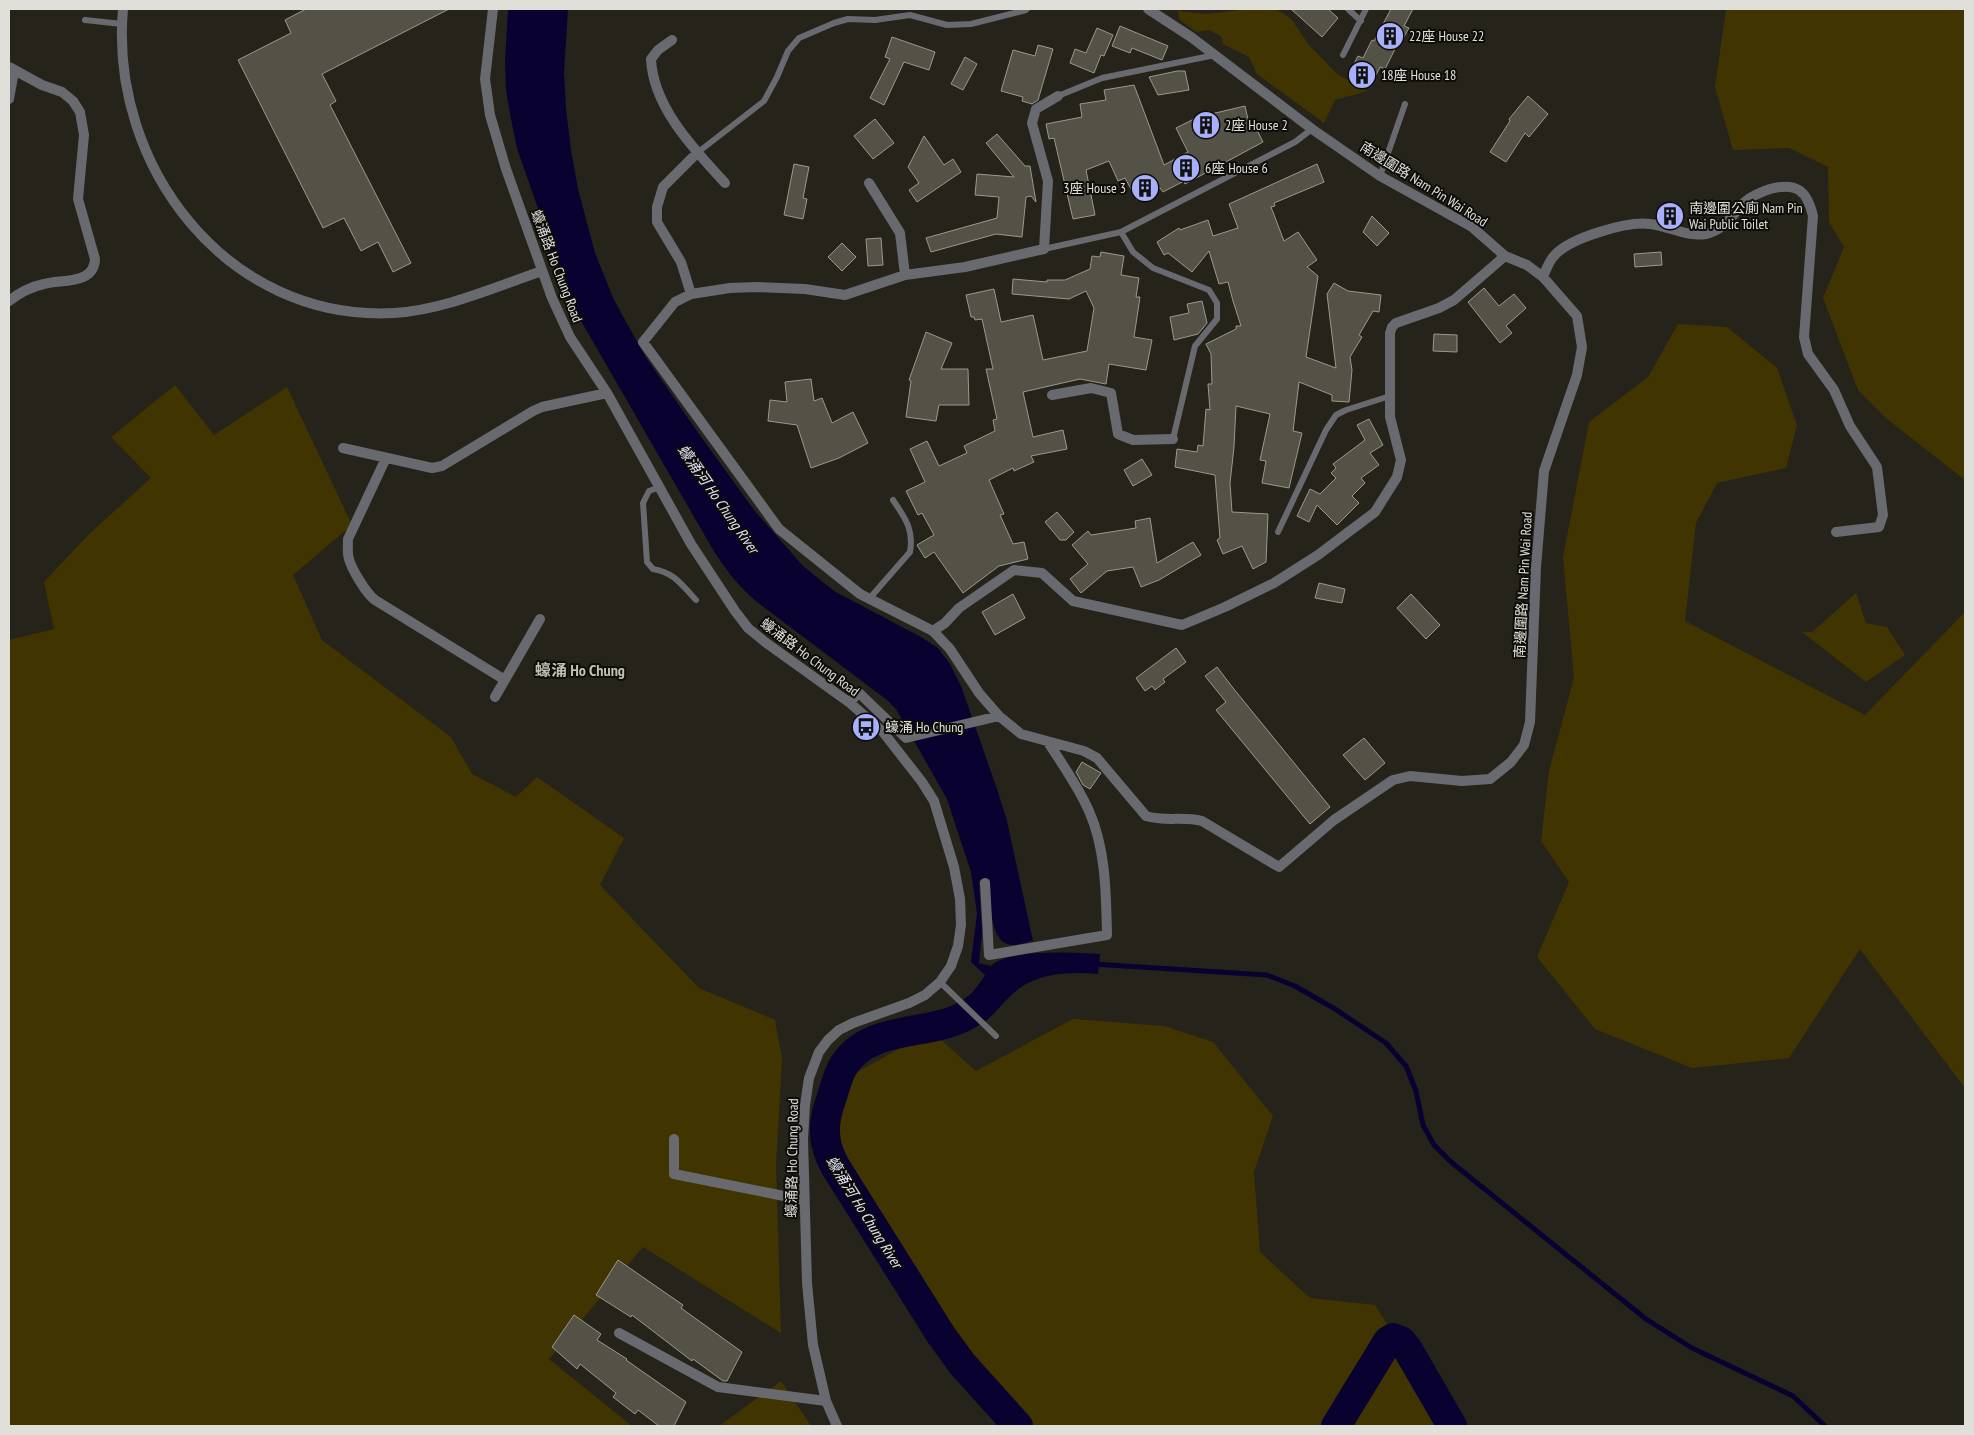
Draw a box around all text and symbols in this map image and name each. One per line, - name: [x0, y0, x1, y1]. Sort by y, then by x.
- building icon: 22座 House 22: [1375, 21, 1405, 51]
- place label: 22座 House 22: [1409, 27, 1484, 45]
- building icon: 18座 House 18: [1347, 60, 1377, 90]
- place label: 18座 House 18: [1381, 66, 1456, 84]
- building icon: 2座 House 2: [1191, 110, 1221, 140]
- place label: 2座 House 2: [1225, 116, 1288, 134]
- street label: 南邊圍路 Nam Pin Wai Road: [1357, 137, 1491, 231]
- building icon: 6座 House 6: [1171, 153, 1201, 183]
- place label: 6座 House 6: [1205, 159, 1268, 177]
- building icon: 3座 House 3: [1130, 173, 1160, 203]
- place label: 3座 House 3: [1063, 179, 1126, 197]
- place label: 南邊圍公廁 Nam Pin Wai Public Toilet: [1689, 199, 1803, 233]
- building icon: 南邊圍公廁 Nam Pin Wai Public Toilet: [1655, 201, 1685, 231]
- street label: 蠔涌路 Ho Chung Road: [527, 207, 587, 325]
- water label: 蠔涌河 Ho Chung River: [674, 441, 764, 558]
- street label: 南邊圍路 Nam Pin Wai Road: [1510, 511, 1536, 659]
- street label: 蠔涌路 Ho Chung Road: [757, 614, 863, 700]
- district label: 蠔涌 Ho Chung: [535, 660, 625, 680]
- bus stop icon: 蠔涌 Ho Chung: [851, 712, 881, 742]
- place label: 蠔涌 Ho Chung: [885, 718, 963, 736]
- street label: 蠔涌路 Ho Chung Road: [782, 1098, 802, 1218]
- water label: 蠔涌河 Ho Chung River: [822, 1152, 908, 1273]

